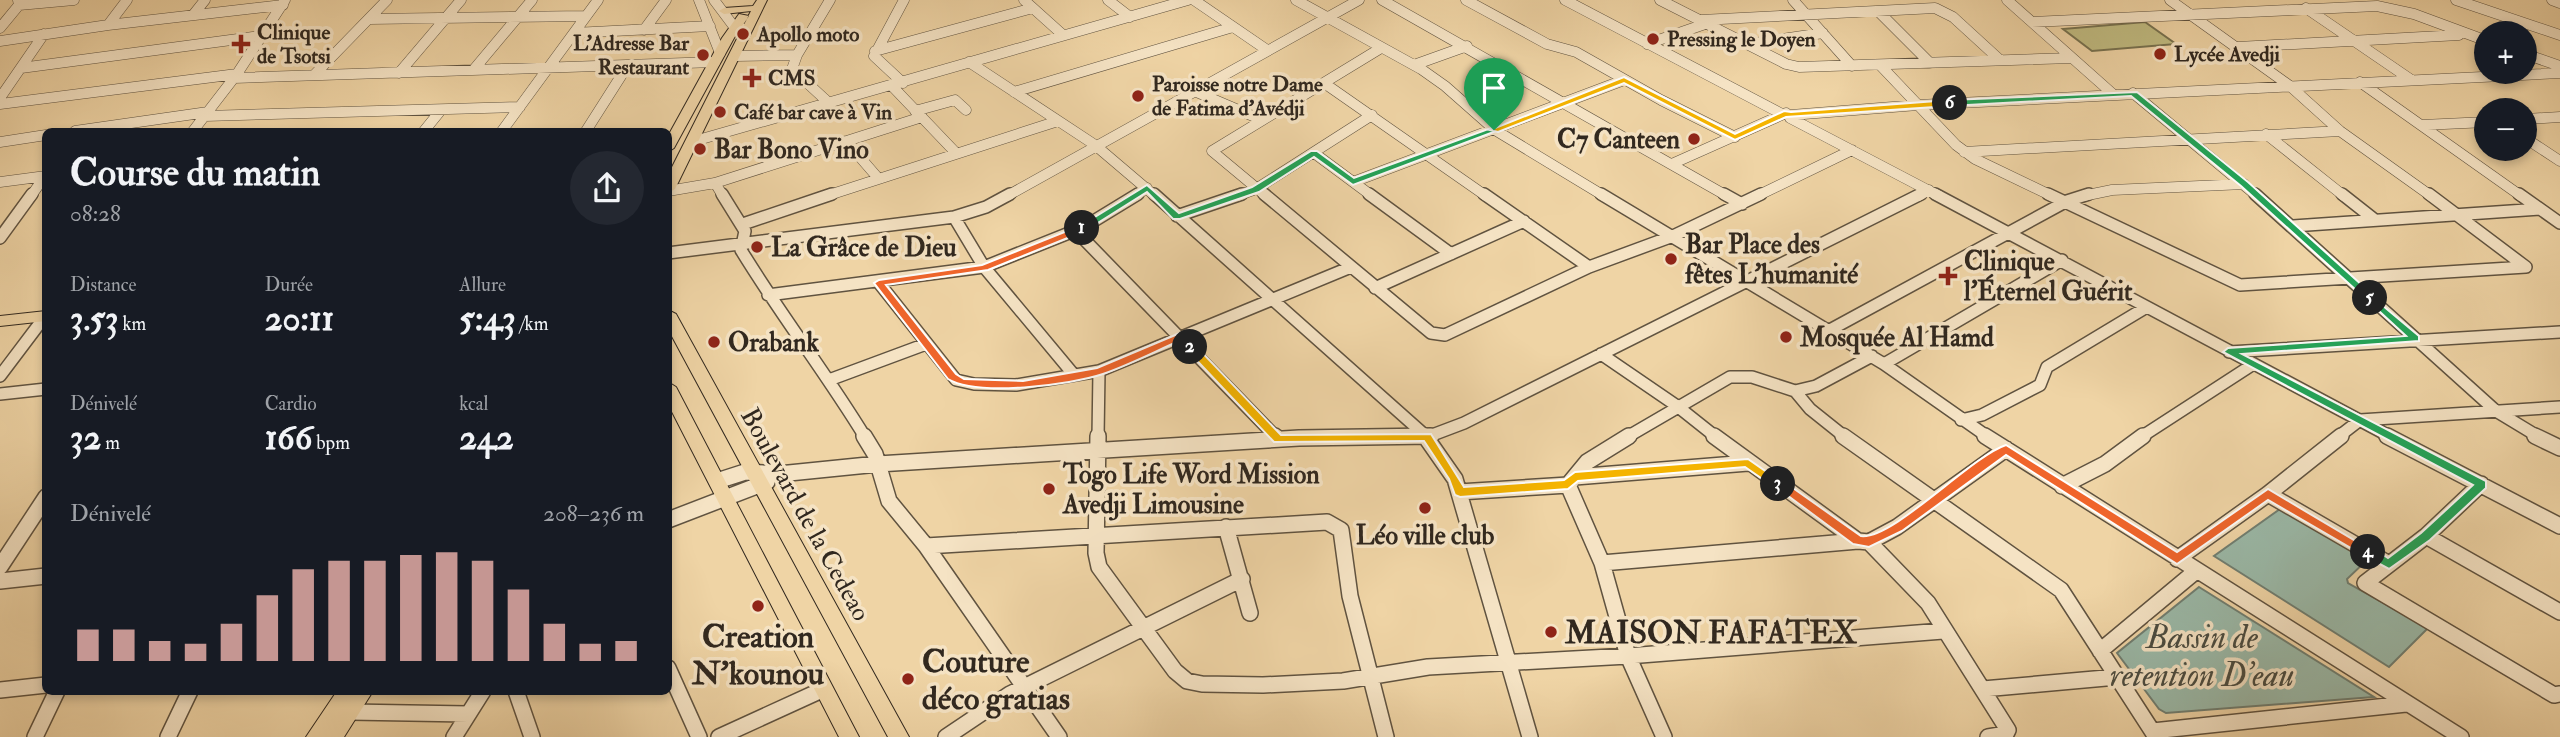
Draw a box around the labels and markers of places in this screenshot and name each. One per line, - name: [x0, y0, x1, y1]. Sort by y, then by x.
- place label: Clinique de Tsotsi: [257, 19, 331, 70]
- place label: Apollo moto: [756, 21, 859, 48]
- marker: Apollo moto: [735, 26, 751, 42]
- place label: Pressing le Doyen: [1667, 26, 1816, 53]
- place label: L'Adresse Bar Restaurant: [573, 30, 690, 81]
- marker: Pressing le Doyen: [1645, 31, 1661, 47]
- marker: Clinique de Tsotsi: [231, 34, 251, 54]
- place label: Lycée Avedji: [2174, 41, 2280, 68]
- marker: Lycée Avedji: [2152, 46, 2168, 62]
- marker: L'Adresse Bar Restaurant: [695, 47, 711, 63]
- pin: [1464, 58, 1524, 130]
- place label: CMS: [768, 65, 815, 92]
- marker: CMS: [742, 68, 762, 88]
- place label: Paroisse notre Dame de Fatima d'Avédji: [1152, 71, 1323, 122]
- pin: 6: [1932, 86, 1968, 120]
- marker: Paroisse notre Dame de Fatima d'Avédji: [1130, 88, 1146, 104]
- place label: Café bar cave à Vin: [734, 99, 892, 126]
- marker: Café bar cave à Vin: [712, 104, 728, 120]
- place label: C7 Canteen: [1557, 124, 1681, 156]
- marker: C7 Canteen: [1686, 131, 1702, 147]
- place label: Bar Bono Vino: [714, 134, 869, 166]
- marker: Bar Bono Vino: [692, 141, 708, 157]
- pin: 1: [1064, 210, 1100, 246]
- place label: Bar Place des fêtes L'humanité: [1685, 229, 1859, 291]
- place label: La Grâce de Dieu: [771, 232, 957, 264]
- marker: La Grâce de Dieu: [749, 239, 765, 255]
- place label: Clinique l'Éternel Guérit: [1963, 246, 2133, 308]
- marker: Bar Place des fêtes L'humanité: [1663, 251, 1679, 267]
- marker: Clinique l'Éternel Guérit: [1938, 266, 1958, 286]
- pin: 5: [2352, 280, 2388, 316]
- place label: Mosquée Al Hamd: [1799, 322, 1994, 355]
- place label: Orabank: [728, 327, 819, 359]
- marker: Mosquée Al Hamd: [1778, 329, 1794, 345]
- pin: 2: [1172, 330, 1208, 364]
- marker: Orabank: [706, 334, 722, 350]
- place label: Togo Life Word Mission Avedji Limousine: [1062, 459, 1320, 521]
- pin: 3: [1760, 466, 1796, 502]
- marker: Togo Life Word Mission Avedji Limousine: [1041, 481, 1057, 497]
- marker: Léo ville club: [1417, 500, 1433, 516]
- place label: Léo ville club: [1356, 520, 1495, 552]
- pin: 4: [2350, 534, 2386, 570]
- marker: Creation N'kounou: [750, 598, 766, 614]
- place label: MAISON FAFATEX: [1564, 613, 1857, 653]
- place label: Creation N'kounou: [691, 617, 825, 694]
- marker: MAISON FAFATEX: [1543, 624, 1559, 640]
- place label: Couture déco gratias: [922, 642, 1070, 719]
- marker: Couture déco gratias: [900, 671, 916, 687]

